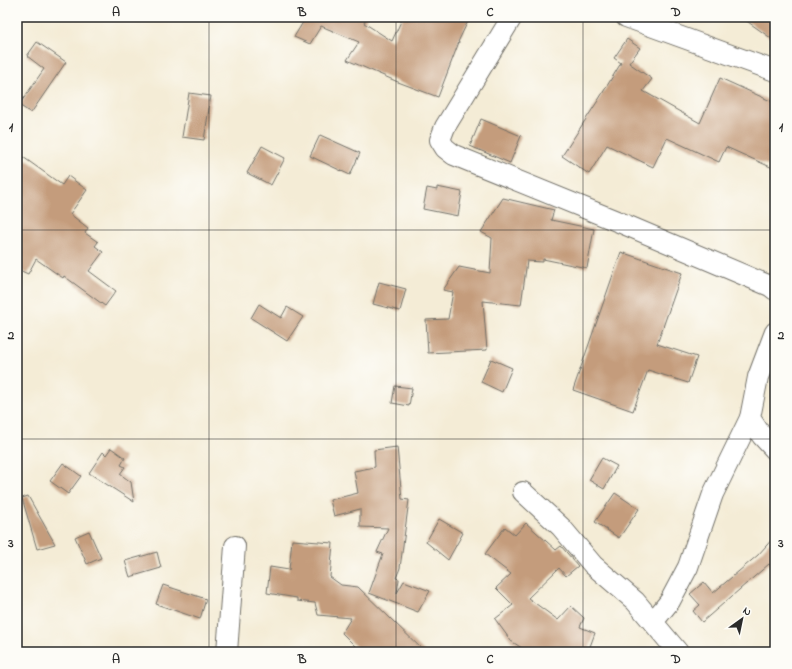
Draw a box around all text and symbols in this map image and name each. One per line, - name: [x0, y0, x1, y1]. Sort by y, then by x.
- text: A: [112, 3, 120, 22]
- text: B: [297, 3, 307, 22]
- text: C: [486, 3, 494, 22]
- text: D: [670, 3, 681, 22]
- text: 1: [9, 118, 14, 137]
- text: 1: [779, 118, 784, 137]
- text: 2: [7, 326, 15, 345]
- text: 2: [777, 326, 785, 345]
- text: 3: [7, 534, 14, 553]
- text: 3: [777, 534, 784, 553]
- north arrow: [722, 599, 762, 639]
- text: N: [739, 603, 754, 620]
- text: A: [112, 650, 120, 669]
- text: B: [297, 650, 307, 669]
- text: C: [486, 650, 494, 669]
- text: D: [670, 650, 681, 669]

